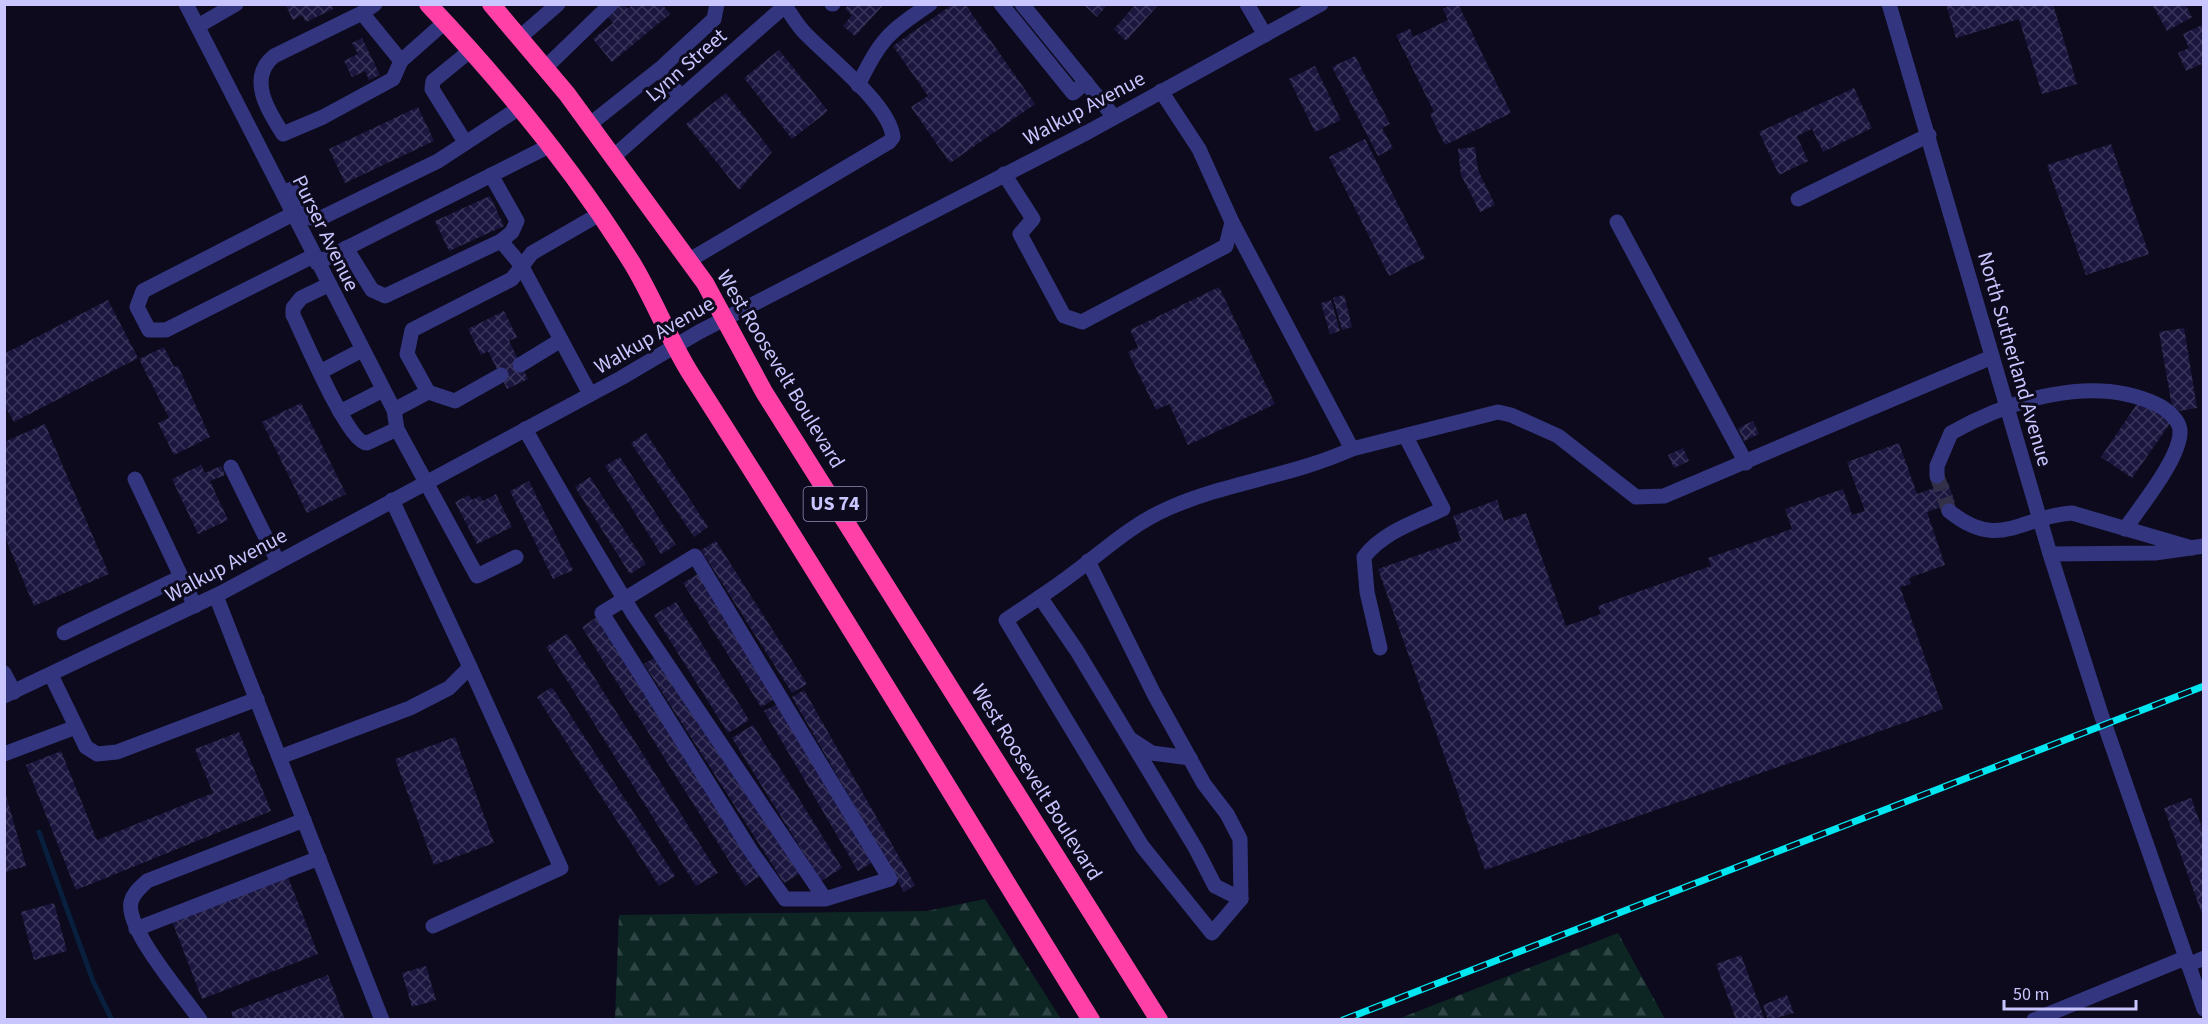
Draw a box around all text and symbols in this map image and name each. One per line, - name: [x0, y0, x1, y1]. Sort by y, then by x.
- street label: Lynn Street: [639, 21, 733, 109]
- street label: Walkup Avenue: [1018, 63, 1150, 153]
- street label: Purser Avenue: [285, 170, 367, 296]
- street label: North Sutherland Avenue: [1970, 248, 2060, 470]
- street label: West Roosevelt Boulevard: [710, 264, 852, 474]
- street label: Walkup Avenue: [588, 288, 720, 382]
- road number: US 74: [804, 487, 866, 521]
- street label: Walkup Avenue: [160, 520, 292, 610]
- street label: West Roosevelt Boulevard: [964, 678, 1110, 886]
- scale bar: [2004, 973, 2136, 1011]
- text: 50 m: [2013, 982, 2049, 1007]

